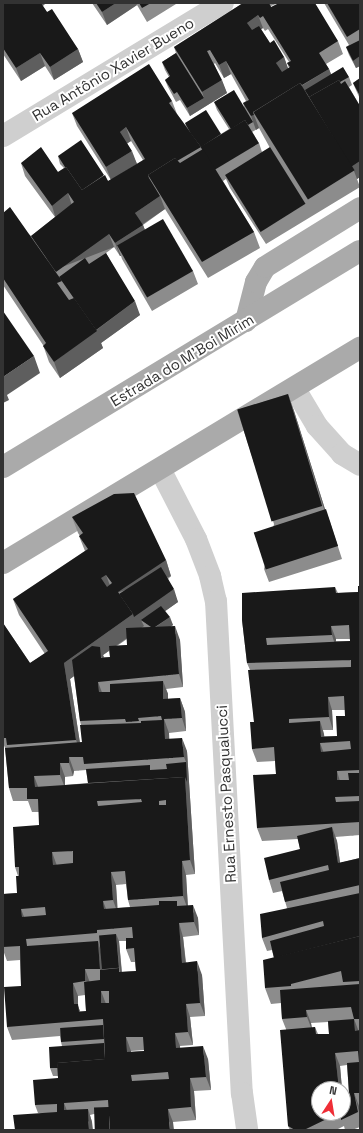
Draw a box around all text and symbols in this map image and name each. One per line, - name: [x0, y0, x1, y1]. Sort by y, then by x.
- street label: Rua Antônio Xavier Bueno: [29, 13, 197, 125]
- street label: Estrada do M'Boi Mirim: [107, 310, 257, 410]
- street label: Rua Ernesto Pasqualucci: [212, 705, 240, 883]
- north arrow: [311, 1081, 351, 1121]
- text: N: [328, 1083, 338, 1098]

